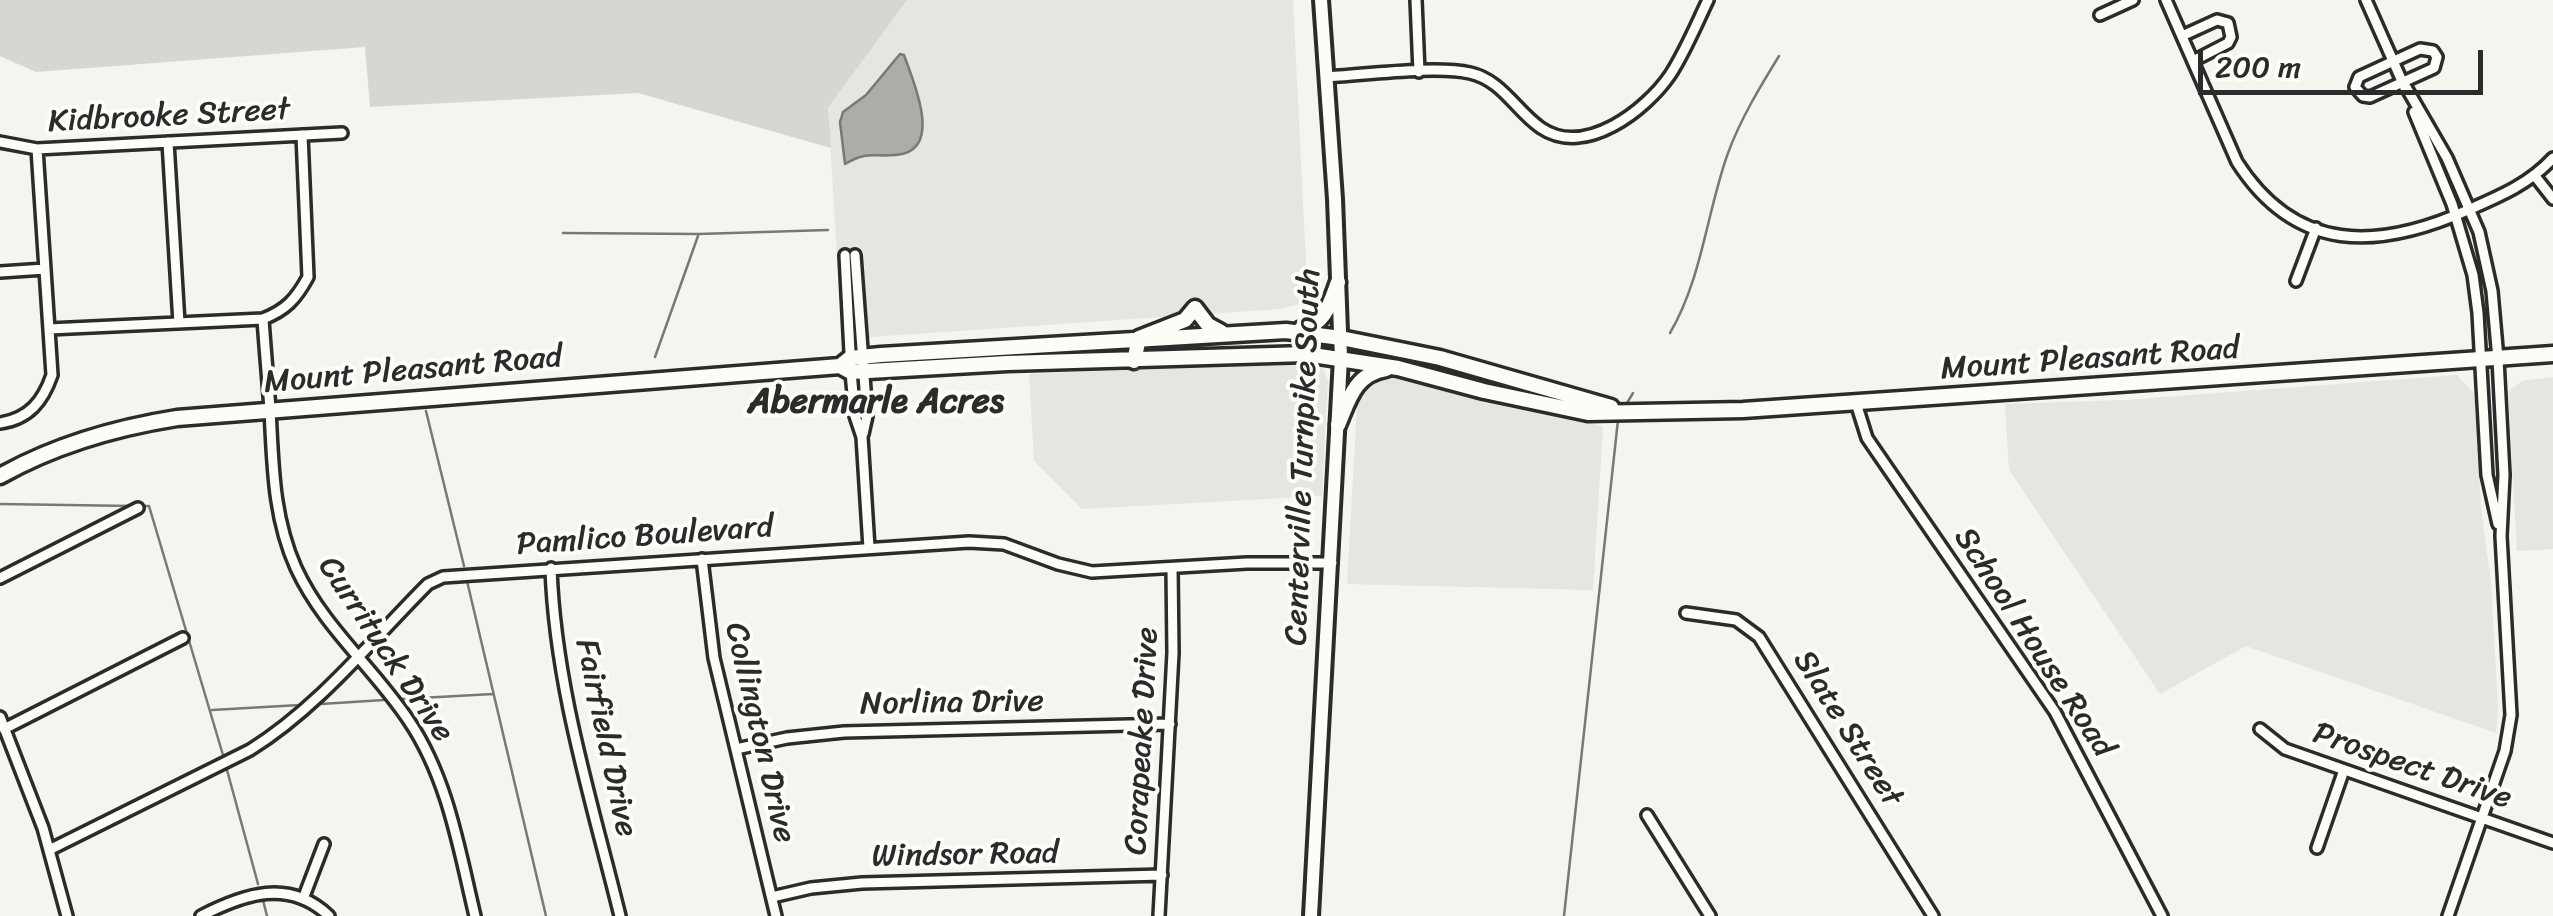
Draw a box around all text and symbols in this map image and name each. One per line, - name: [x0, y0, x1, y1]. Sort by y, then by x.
- scale bar: [2203, 30, 2488, 92]
- text: 200 m: [2215, 40, 2301, 94]
- street label: Kidbrooke Street: [47, 91, 291, 143]
- street label: Centerville Turnpike South: [1278, 268, 1330, 646]
- street label: Mount Pleasant Road: [1939, 330, 2241, 390]
- street label: Mount Pleasant Road: [262, 339, 564, 403]
- district label: Abermarle Acres: [748, 382, 1004, 424]
- street label: Pamlico Boulevard: [515, 509, 775, 565]
- street label: School House Road: [1944, 521, 2122, 765]
- street label: Currituck Drive: [309, 550, 461, 750]
- street label: Collington Drive: [715, 619, 803, 847]
- street label: Corapeake Drive: [1118, 626, 1168, 856]
- street label: Fairfield Drive: [565, 636, 645, 840]
- street label: Slate Street: [1784, 644, 1910, 814]
- street label: Norlina Drive: [860, 683, 1044, 725]
- street label: Prospect Drive: [2308, 715, 2516, 819]
- street label: Windsor Road: [871, 835, 1059, 877]

